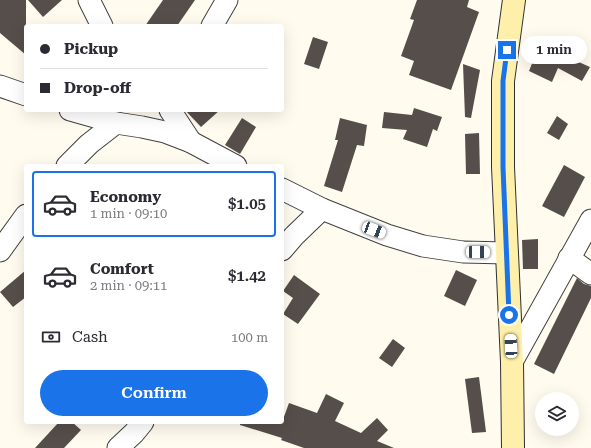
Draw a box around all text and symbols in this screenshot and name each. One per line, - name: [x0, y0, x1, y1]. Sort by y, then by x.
- callout: 1 min: [521, 36, 587, 64]
- text: Pickup: [64, 40, 118, 58]
- route end: [498, 41, 516, 59]
- text: 1 min: [536, 42, 572, 57]
- text: Drop-off: [64, 79, 131, 97]
- icon: car: [42, 186, 78, 222]
- text: Economy: [90, 188, 161, 206]
- text: $1.05: [228, 195, 266, 213]
- text: 1 min · 09:10: [90, 206, 167, 221]
- car: [361, 220, 387, 240]
- car: [466, 246, 490, 258]
- icon: car: [42, 258, 78, 294]
- text: Comfort: [90, 260, 154, 278]
- text: $1.42: [228, 267, 266, 285]
- text: 2 min · 09:11: [90, 278, 167, 293]
- route start: [500, 306, 518, 324]
- icon: cash: [40, 326, 62, 348]
- text: Cash: [72, 328, 108, 346]
- text: 100 m: [231, 330, 268, 345]
- car: [504, 334, 518, 358]
- button: Confirm: [40, 370, 268, 416]
- map controls: [535, 392, 579, 436]
- button: layers: [535, 392, 579, 436]

